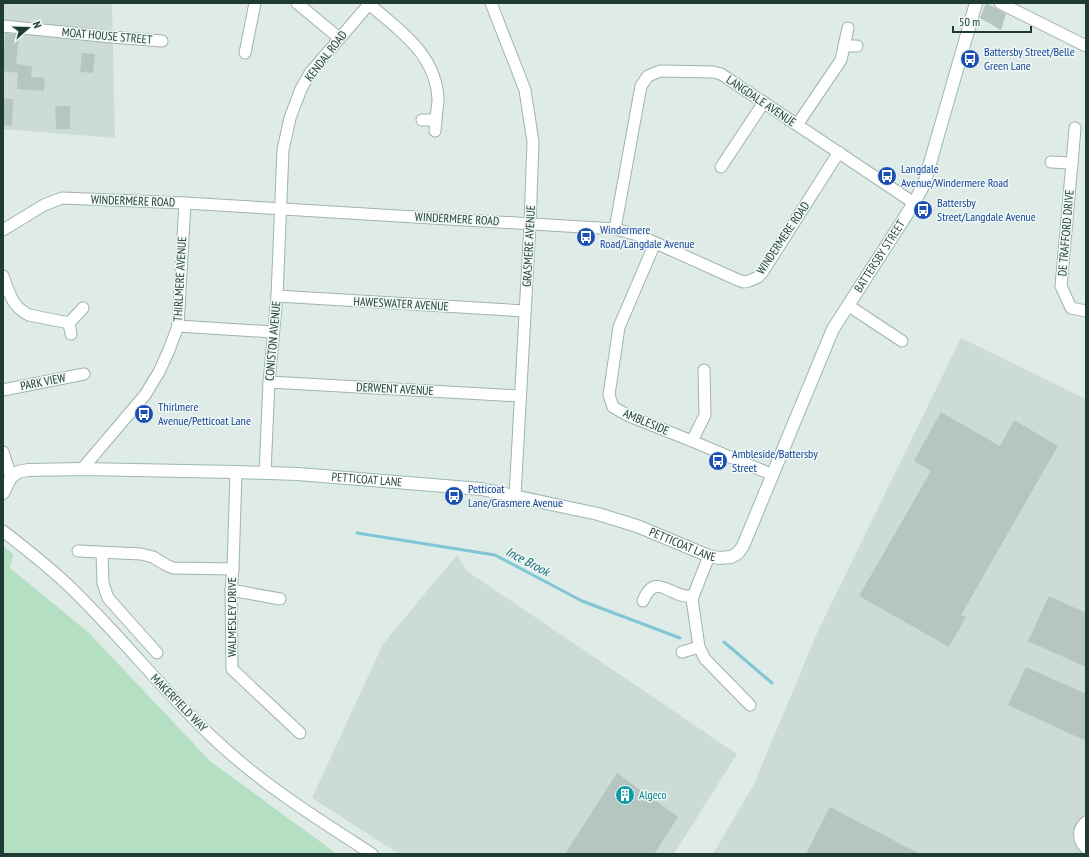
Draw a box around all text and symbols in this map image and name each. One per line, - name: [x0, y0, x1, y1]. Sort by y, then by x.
- north arrow: [8, 8, 48, 48]
- scale bar: [953, 8, 1031, 34]
- text: 50 m: [959, 14, 980, 29]
- text: N: [30, 19, 45, 30]
- street label: MOAT HOUSE STREET: [61, 24, 153, 47]
- street label: KENDAL ROAD: [301, 27, 350, 84]
- place label: Battersby Street/Belle Green Lane: [984, 44, 1075, 73]
- bus stop icon: Battersby Street/Belle Green Lane: [959, 48, 981, 70]
- street label: LANGDALE AVENUE: [724, 72, 799, 129]
- place label: Langdale Avenue/Windermere Road: [901, 161, 1008, 190]
- bus stop icon: Langdale Avenue/Windermere Road: [876, 165, 898, 187]
- street label: DE TRAFFORD DRIVE: [1054, 189, 1077, 277]
- street label: WINDERMERE ROAD: [91, 192, 176, 209]
- place label: Battersby Street/Langdale Avenue: [937, 195, 1036, 224]
- street label: WINDERMERE ROAD: [753, 198, 812, 277]
- bus stop icon: Battersby Street/Langdale Avenue: [912, 199, 934, 221]
- street label: GRASMERE AVENUE: [519, 205, 538, 287]
- street label: WINDERMERE ROAD: [414, 209, 500, 228]
- street label: BATTERSBY STREET: [850, 217, 908, 295]
- place label: Windermere Road/Langdale Avenue: [600, 222, 694, 251]
- bus stop icon: Windermere Road/Langdale Avenue: [575, 226, 597, 248]
- street label: THIRLMERE AVENUE: [170, 236, 189, 322]
- street label: HAWESWATER AVENUE: [353, 294, 449, 313]
- street label: CONISTON AVENUE: [262, 300, 283, 382]
- street label: PARK VIEW: [19, 370, 67, 393]
- street label: DERWENT AVENUE: [356, 379, 434, 398]
- place label: Thirlmere Avenue/Petticoat Lane: [158, 399, 251, 428]
- bus stop icon: Thirlmere Avenue/Petticoat Lane: [133, 403, 155, 425]
- street label: AMBLESIDE: [621, 405, 671, 438]
- place label: Ambleside/Battersby Street: [732, 446, 818, 475]
- bus stop icon: Ambleside/Battersby Street: [707, 450, 729, 472]
- street label: PETTICOAT LANE: [331, 469, 403, 490]
- place label: Petticoat Lane/Grasmere Avenue: [468, 481, 563, 510]
- bus stop icon: Petticoat Lane/Grasmere Avenue: [443, 485, 465, 507]
- street label: PETTICOAT LANE: [647, 524, 717, 564]
- water label: Ince Brook: [503, 543, 554, 581]
- street label: WALMESLEY DRIVE: [224, 577, 239, 657]
- street label: MAKERFIELD WAY: [148, 671, 211, 735]
- building icon: Algeco: [614, 784, 636, 806]
- place label: Algeco: [639, 787, 667, 802]

